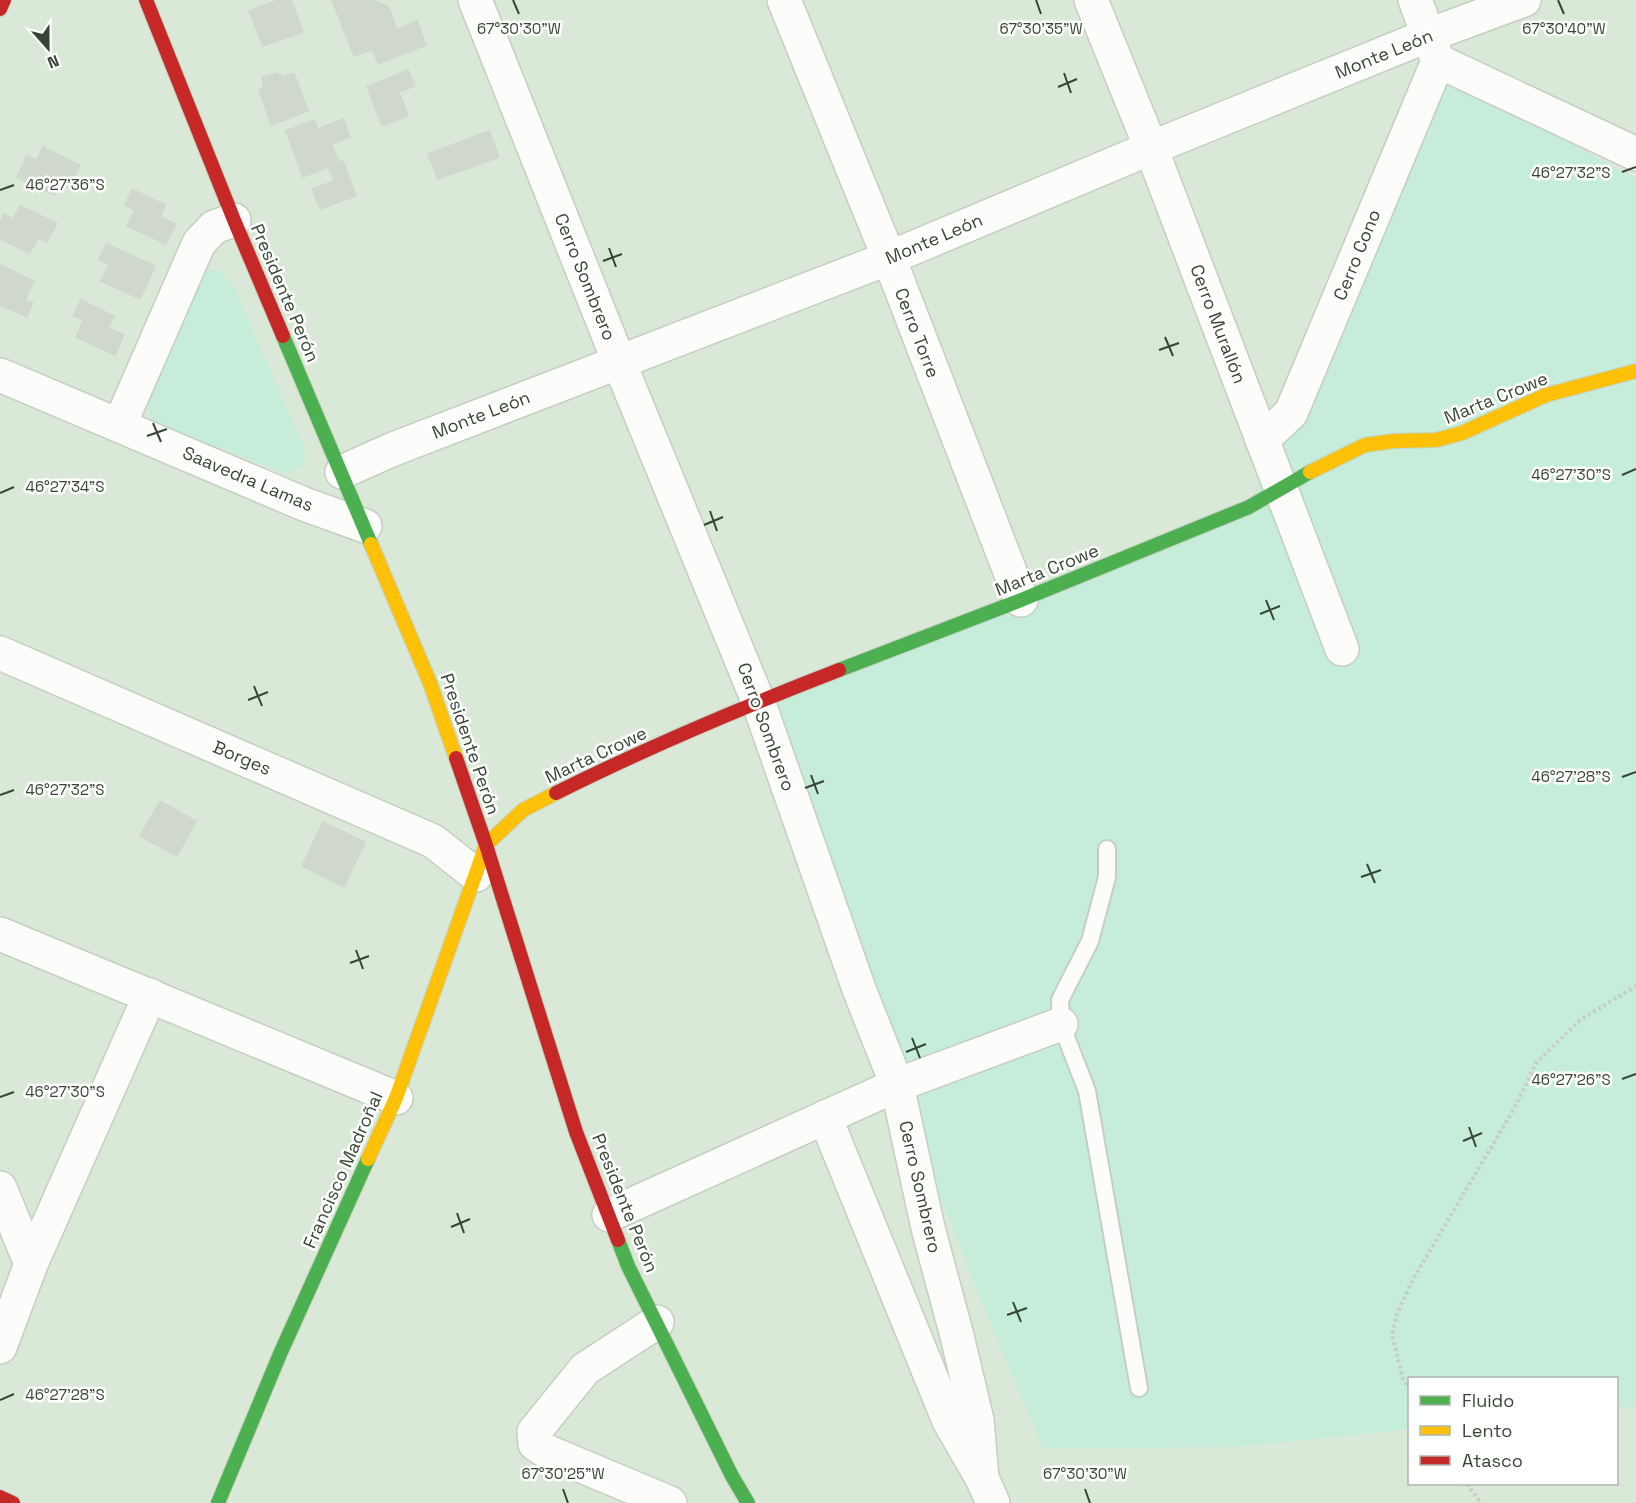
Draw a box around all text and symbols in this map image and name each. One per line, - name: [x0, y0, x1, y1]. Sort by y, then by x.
- north arrow: [18, 18, 78, 78]
- text: 67°30'30"W: [477, 19, 561, 38]
- text: 67°30'35"W: [999, 19, 1083, 38]
- text: 67°30'40"W: [1522, 19, 1606, 38]
- street label: Monte León: [1332, 24, 1436, 84]
- text: N: [44, 50, 62, 73]
- text: 46°27'32"S: [1531, 163, 1611, 182]
- text: 46°27'36"S: [25, 175, 105, 194]
- street label: Cerro Cono: [1328, 206, 1385, 304]
- street label: Monte León: [882, 208, 986, 269]
- street label: Cerro Sombrero: [549, 210, 621, 344]
- street label: Presidente Perón: [246, 220, 325, 365]
- street label: Cerro Murallón: [1185, 261, 1252, 387]
- street label: Cerro Torre: [890, 285, 945, 381]
- street label: Marta Crowe: [1441, 366, 1551, 429]
- street label: Monte León: [428, 385, 533, 444]
- street label: Saavedra Lamas: [179, 441, 317, 516]
- text: 46°27'30"S: [1531, 465, 1611, 484]
- text: 46°27'34"S: [26, 477, 104, 496]
- street label: Marta Crowe: [992, 538, 1102, 601]
- street label: Cerro Sombrero: [733, 659, 800, 794]
- street label: Presidente Perón: [436, 670, 505, 818]
- street label: Marta Crowe: [541, 721, 650, 788]
- street label: Borges: [210, 735, 275, 780]
- text: 46°27'28"S: [1531, 767, 1611, 786]
- text: 46°27'32"S: [25, 780, 105, 799]
- text: 46°27'26"S: [1531, 1070, 1611, 1089]
- text: 46°27'30"S: [25, 1082, 105, 1101]
- street label: Francisco Madroñal: [298, 1088, 388, 1252]
- street label: Cerro Sombrero: [894, 1118, 947, 1255]
- street label: Presidente Perón: [587, 1130, 664, 1276]
- legend: [1408, 1377, 1618, 1485]
- text: 46°27'28"S: [25, 1385, 105, 1404]
- text: Fluido: [1462, 1389, 1514, 1412]
- text: Lento: [1462, 1419, 1512, 1442]
- text: Atasco: [1462, 1449, 1523, 1472]
- text: 67°30'25"W: [521, 1464, 605, 1483]
- text: 67°30'30"W: [1043, 1464, 1127, 1483]

